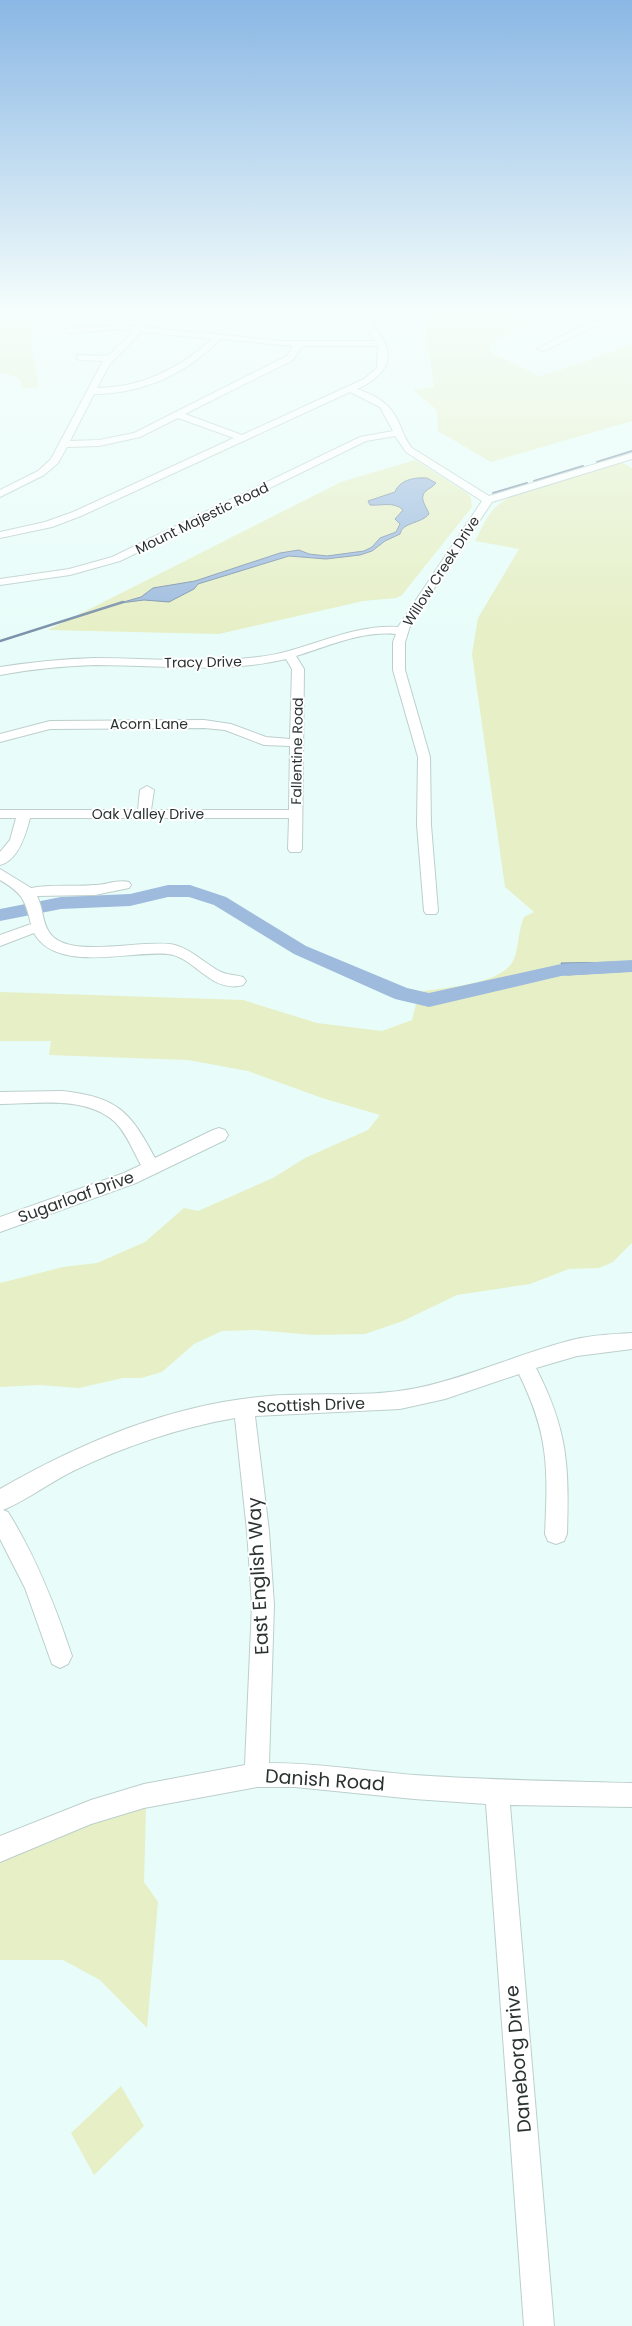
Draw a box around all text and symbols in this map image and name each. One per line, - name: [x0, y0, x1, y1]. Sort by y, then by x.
- street label: Mount Majestic Road: [132, 477, 272, 559]
- street label: Willow Creek Drive: [398, 512, 484, 630]
- street label: Tracy Drive: [164, 651, 242, 673]
- street label: Fallentine Road: [286, 697, 308, 805]
- street label: Acorn Lane: [110, 714, 188, 734]
- street label: Oak Valley Drive: [92, 804, 205, 824]
- street label: Sugarloaf Drive: [15, 1165, 137, 1229]
- street label: Scottish Drive: [257, 1392, 365, 1418]
- street label: East English Way: [240, 1496, 276, 1656]
- street label: Danish Road: [264, 1762, 386, 1798]
- street label: Daneborg Drive: [498, 1984, 538, 2134]

